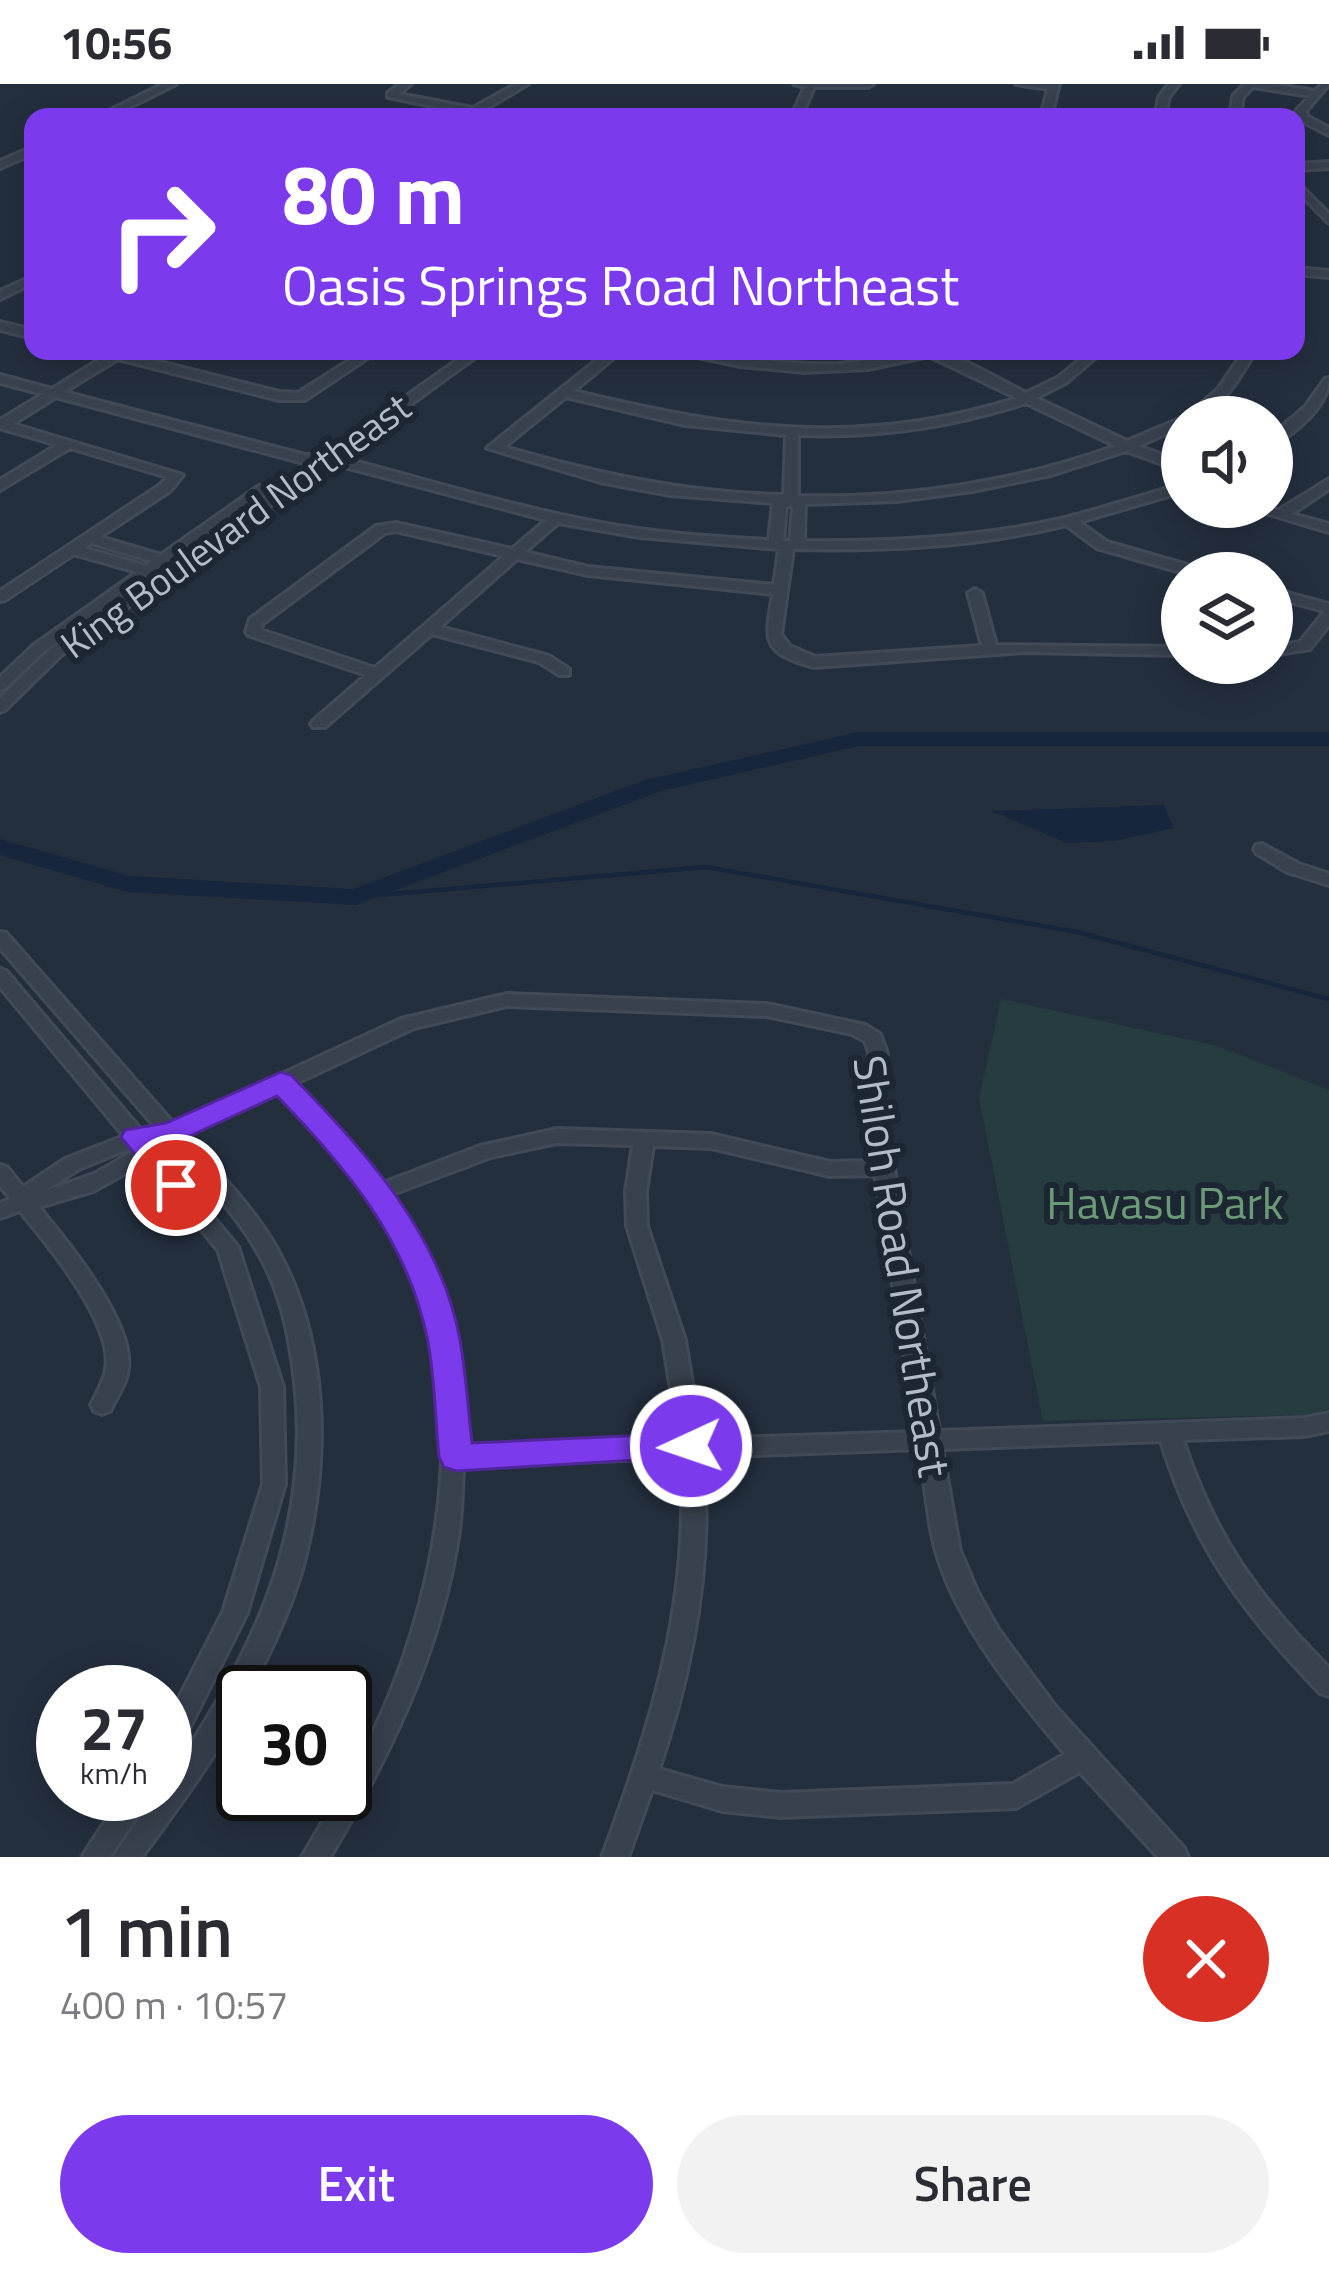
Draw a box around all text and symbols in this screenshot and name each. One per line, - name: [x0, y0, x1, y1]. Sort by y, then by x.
- text: 10:56: [60, 8, 172, 76]
- text: 80 m: [282, 129, 465, 257]
- icon: right: [84, 156, 240, 312]
- text: Oasis Springs Road Northeast: [282, 244, 959, 326]
- street label: King Boulevard Northeast: [48, 377, 423, 672]
- map controls: [1161, 396, 1293, 684]
- button: sound: [1161, 396, 1293, 528]
- button: layers: [1161, 552, 1293, 684]
- street label: Shiloh Road Northeast: [836, 1051, 970, 1482]
- pin: [125, 1134, 227, 1236]
- icon: arrive: [143, 1152, 209, 1218]
- park label: Havasu Park: [1046, 1168, 1284, 1236]
- position arrow: [628, 1383, 754, 1509]
- speed limit sign: 30: [216, 1665, 372, 1821]
- text: 27: [80, 1682, 148, 1773]
- text: km/h: [80, 1750, 148, 1796]
- text: 1 min: [60, 1875, 233, 1985]
- button: close: [1143, 1896, 1269, 2022]
- text: 400 m · 10:57: [60, 1975, 288, 2034]
- button: Exit: [60, 2115, 653, 2253]
- button: Share: [677, 2115, 1269, 2253]

